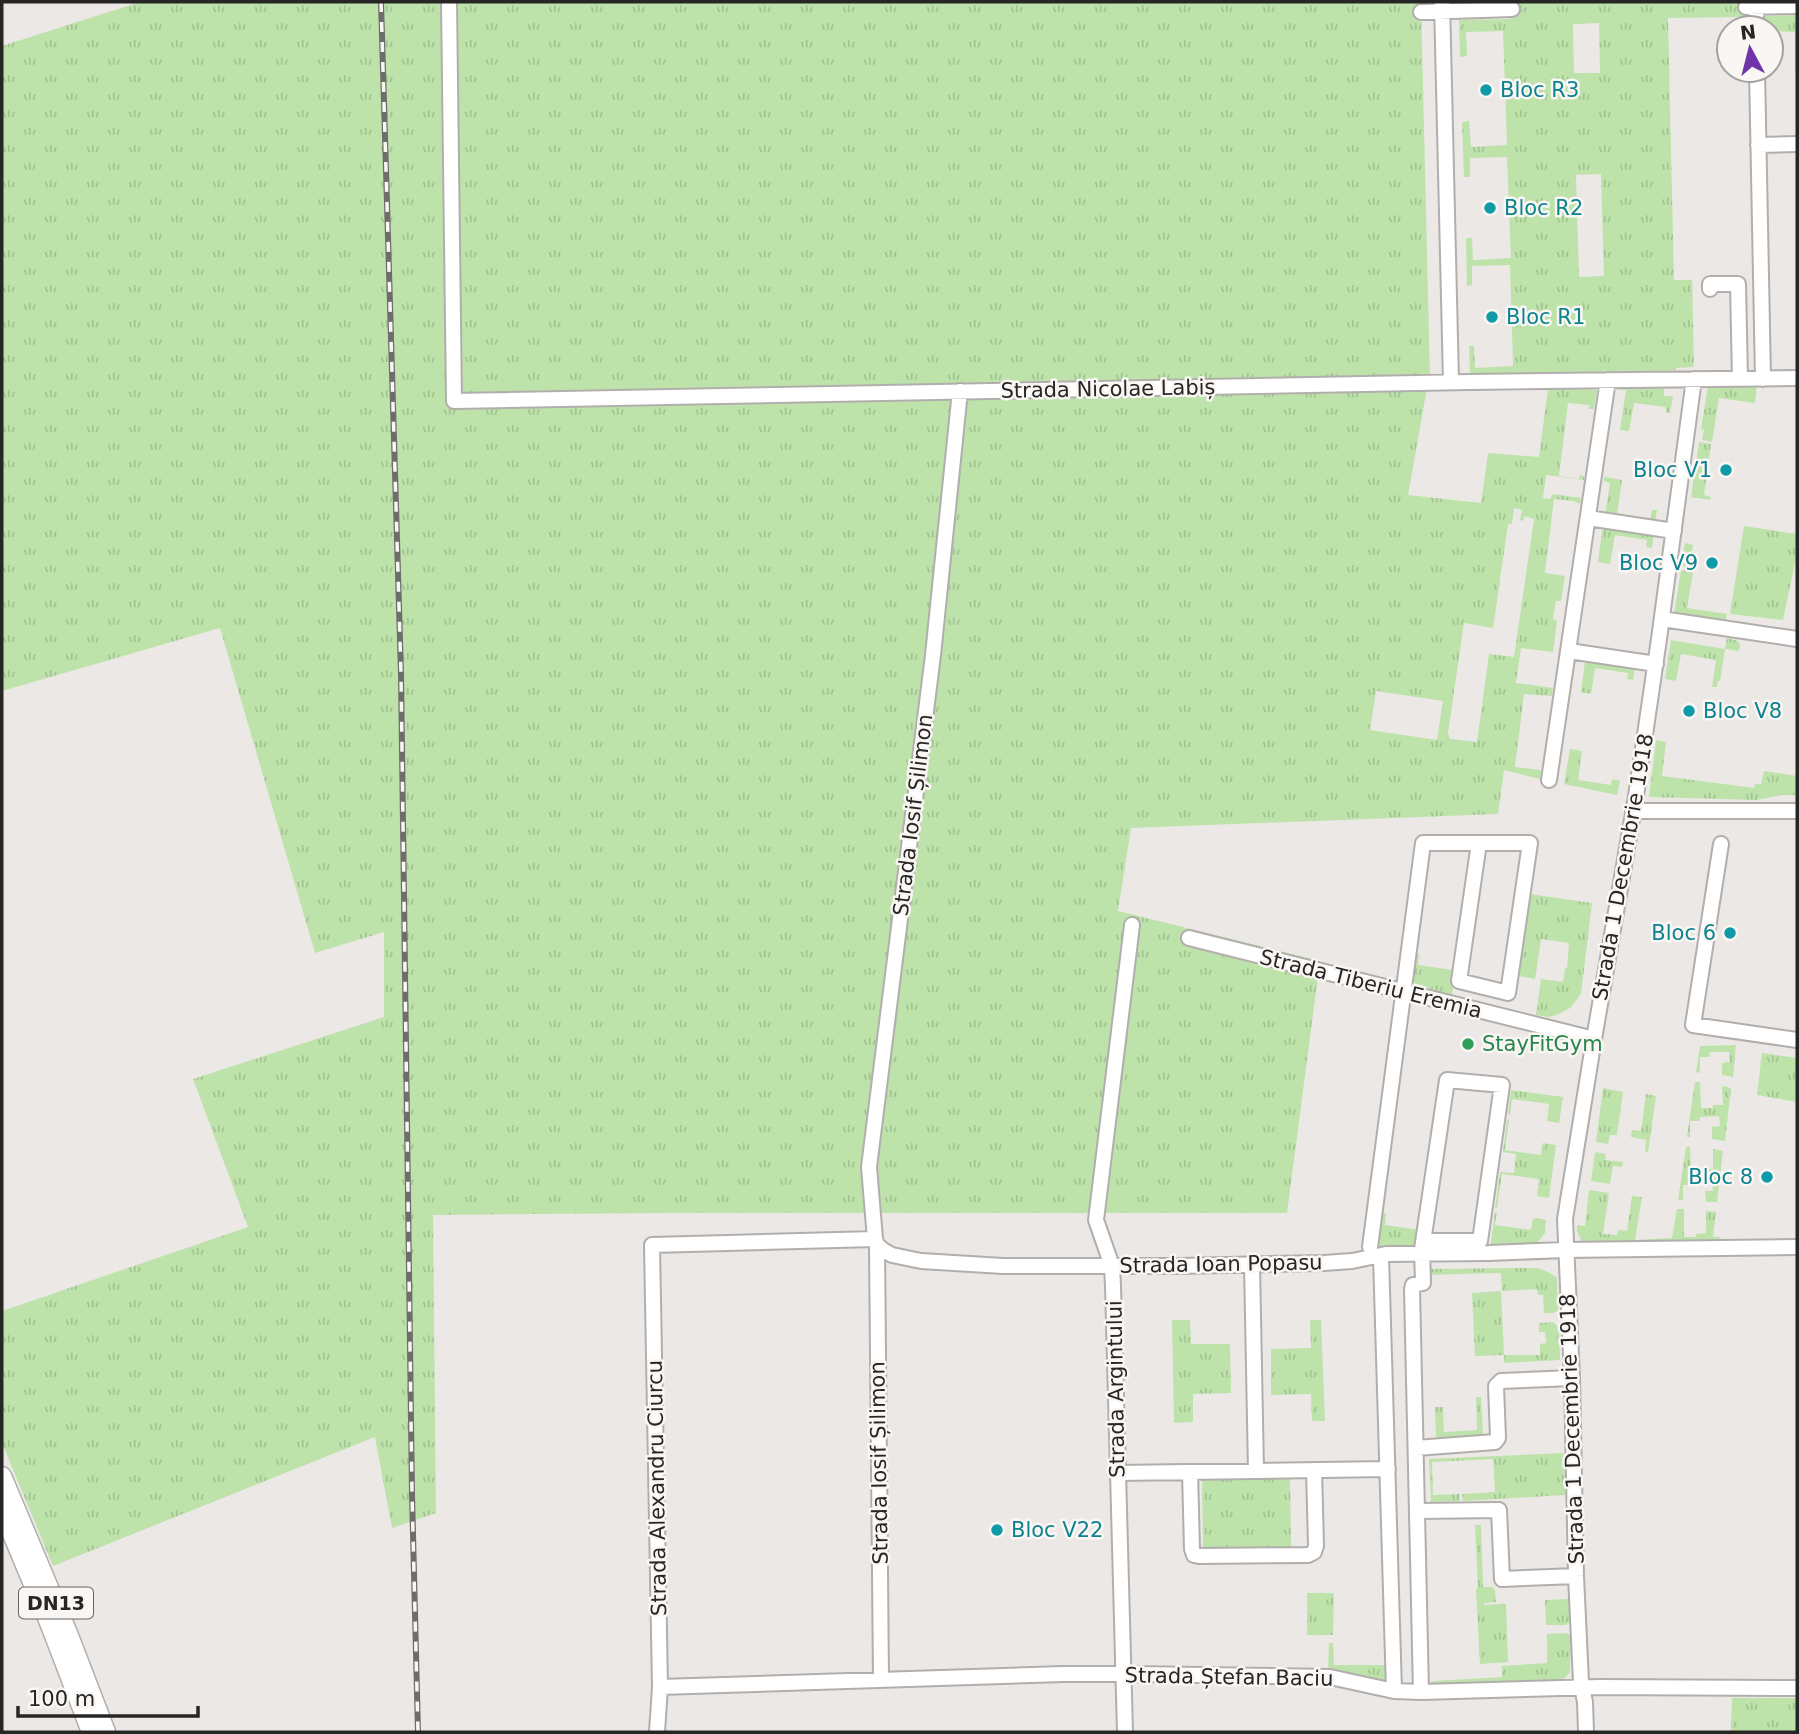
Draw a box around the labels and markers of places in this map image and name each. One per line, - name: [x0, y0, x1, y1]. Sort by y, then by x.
- place label: Bloc R3: [1500, 78, 1579, 102]
- marker: Bloc R3: [1478, 82, 1494, 98]
- place label: Bloc R2: [1504, 196, 1583, 220]
- marker: Bloc R2: [1482, 200, 1498, 216]
- place label: Bloc R1: [1506, 305, 1585, 329]
- marker: Bloc R1: [1484, 309, 1500, 325]
- place label: Bloc V1: [1633, 458, 1712, 482]
- marker: Bloc V1: [1718, 462, 1734, 478]
- place label: Bloc V9: [1619, 551, 1698, 575]
- marker: Bloc V9: [1704, 555, 1720, 571]
- place label: Bloc V8: [1703, 699, 1782, 723]
- marker: Bloc V8: [1681, 703, 1697, 719]
- place label: Bloc 6: [1651, 921, 1716, 945]
- marker: Bloc 6: [1722, 925, 1738, 941]
- place label: StayFitGym: [1482, 1032, 1603, 1056]
- marker: StayFitGym: [1460, 1036, 1476, 1052]
- place label: Bloc 8: [1688, 1165, 1753, 1189]
- marker: Bloc 8: [1759, 1169, 1775, 1185]
- place label: Bloc V22: [1011, 1518, 1103, 1542]
- marker: Bloc V22: [989, 1522, 1005, 1538]

